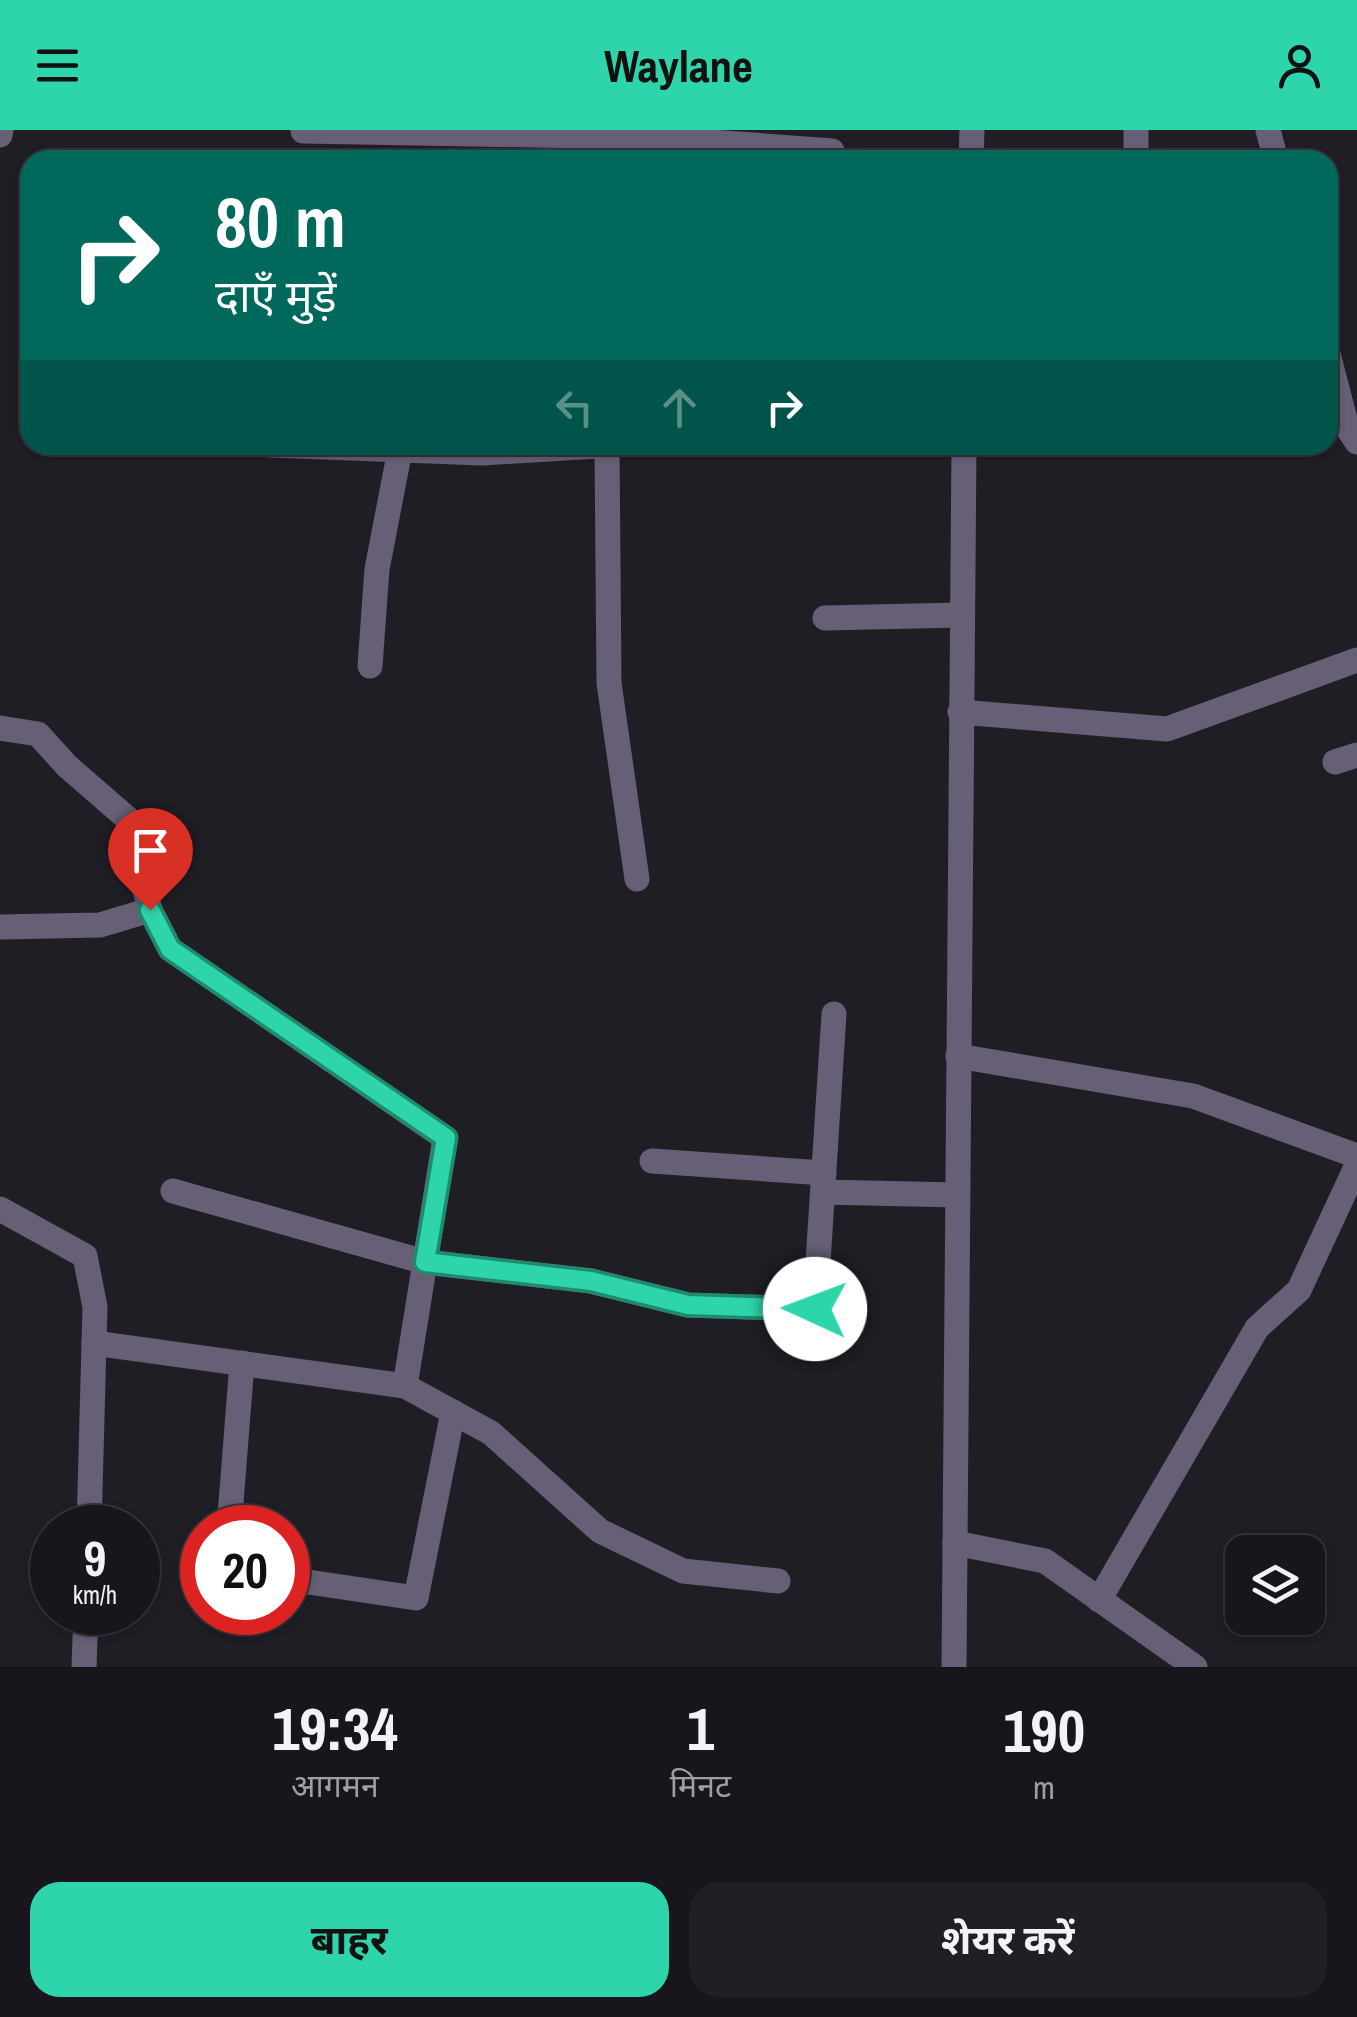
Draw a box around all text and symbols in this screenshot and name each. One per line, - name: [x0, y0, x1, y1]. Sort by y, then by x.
- text: Waylane: [604, 35, 753, 96]
- icon: menu: [30, 38, 85, 93]
- icon: person: [1272, 38, 1327, 93]
- text: 80 m: [215, 175, 346, 269]
- icon: right: [50, 190, 180, 320]
- text: दाएँ मुड़ें: [215, 265, 337, 326]
- icon: left: [547, 380, 602, 435]
- icon: ahead: [652, 380, 707, 435]
- icon: right: [757, 380, 812, 435]
- pin: [108, 808, 193, 911]
- icon: arrive: [123, 823, 178, 878]
- position arrow: [763, 1257, 867, 1361]
- speed limit sign: 20: [180, 1505, 310, 1635]
- text: 9: [84, 1524, 106, 1592]
- map controls: [1225, 1535, 1325, 1635]
- button: layers: [1225, 1535, 1325, 1635]
- text: km/h: [73, 1578, 117, 1612]
- text: 19:34: [272, 1688, 398, 1769]
- text: 1: [687, 1688, 714, 1769]
- text: 190: [1003, 1690, 1085, 1771]
- text: आगमन: [291, 1764, 379, 1807]
- text: मिनट: [670, 1764, 731, 1807]
- text: m: [1033, 1766, 1055, 1809]
- button: बाहर: [30, 1882, 669, 1997]
- button: शेयर करें: [689, 1882, 1327, 1997]

